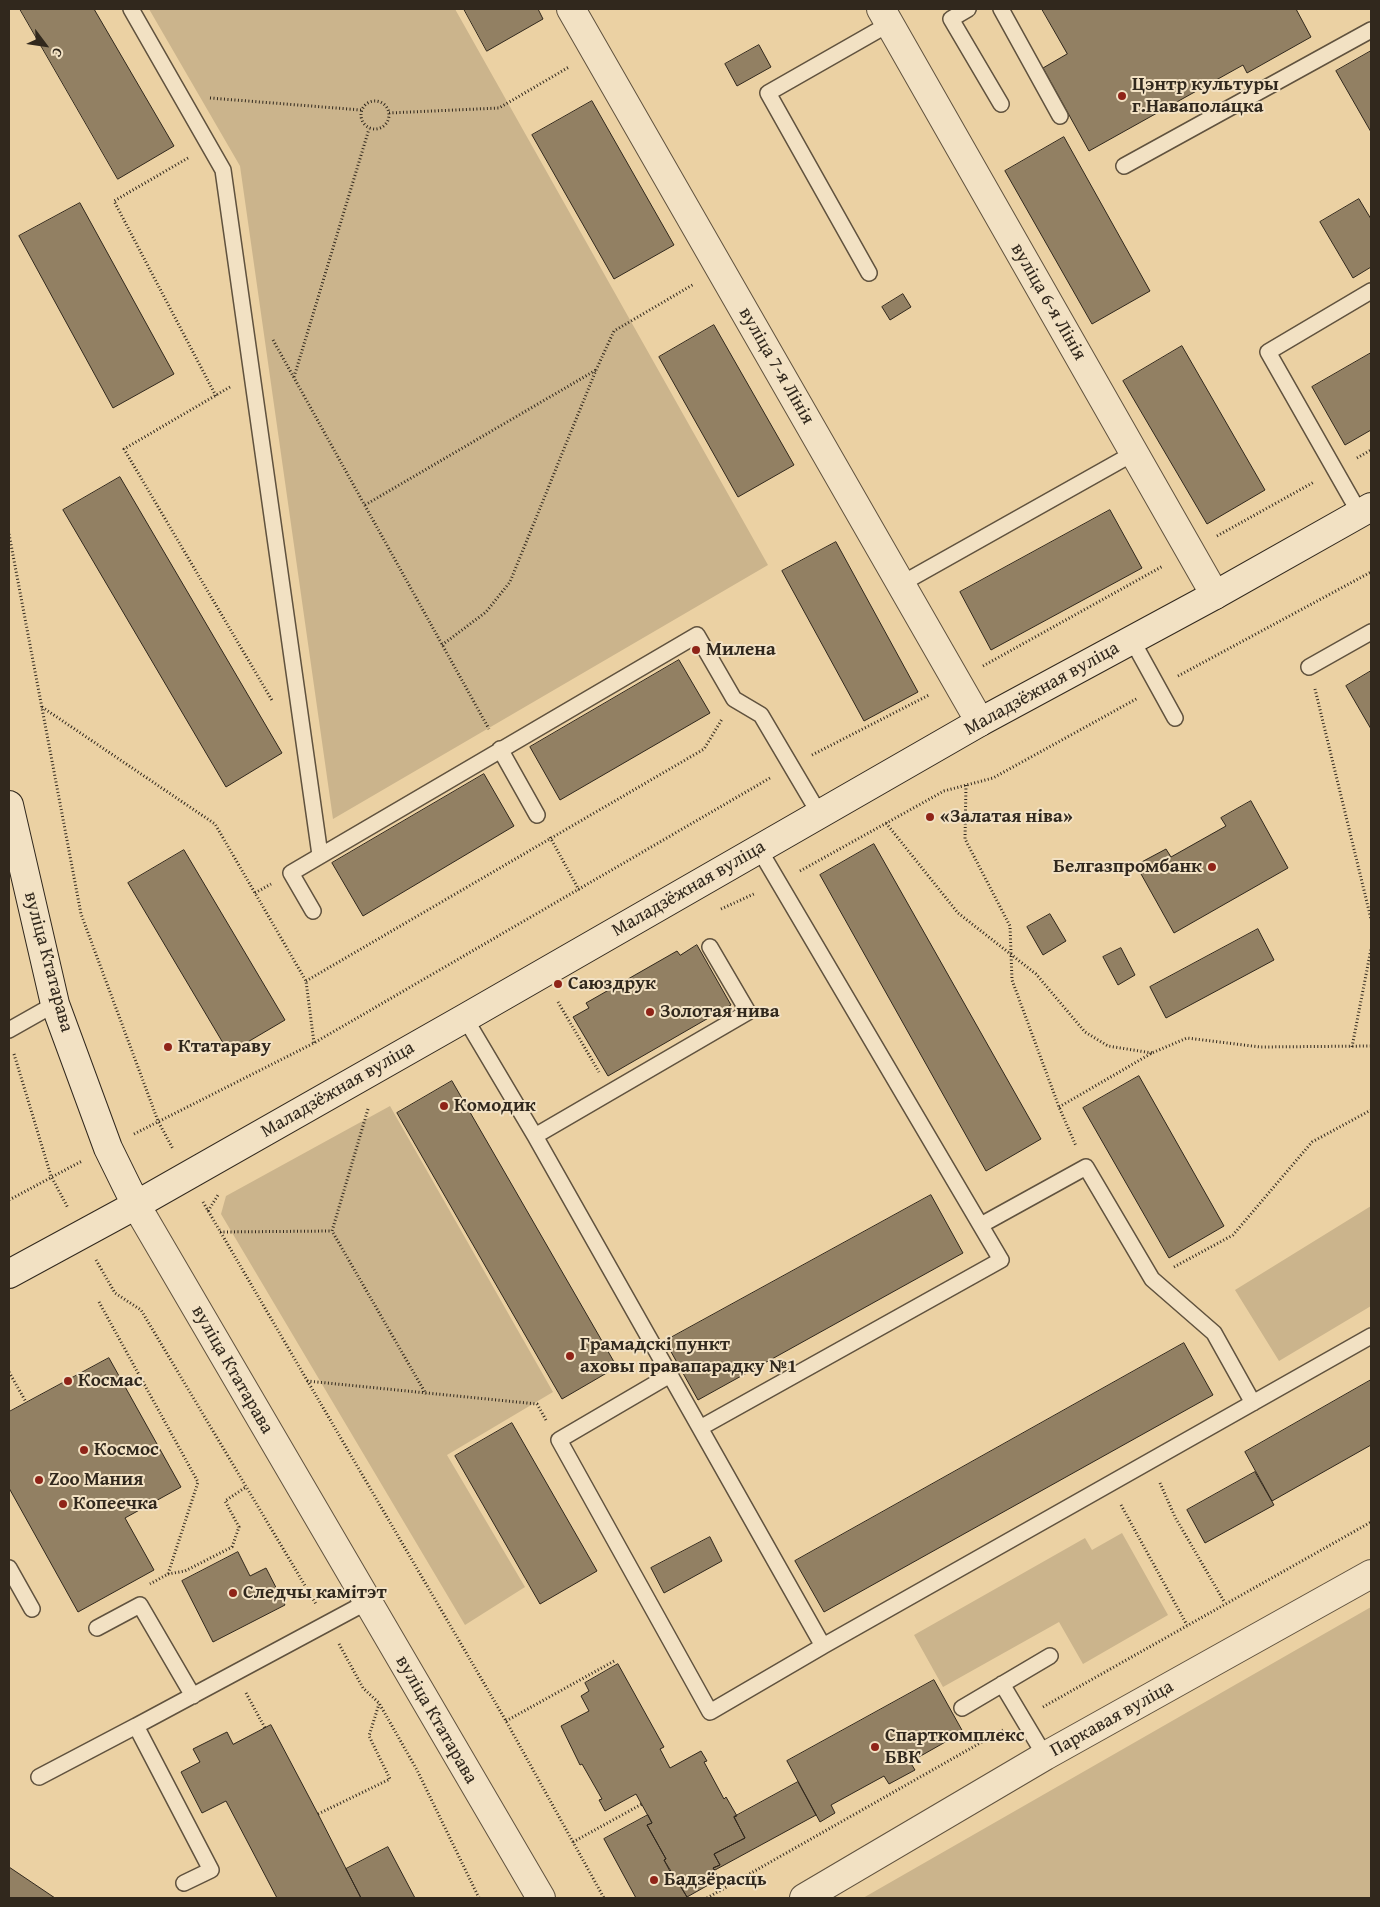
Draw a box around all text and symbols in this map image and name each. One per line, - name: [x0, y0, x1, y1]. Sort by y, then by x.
- north arrow: [20, 20, 70, 70]
- text: С: [47, 44, 68, 61]
- place label: Цэнтр культуры г.Наваполацка: [1132, 74, 1279, 118]
- marker: Цэнтр культуры г.Наваполацка: [1116, 90, 1128, 102]
- street label: вуліца 6-я Лінія: [1005, 239, 1091, 365]
- street label: вуліца 7-я Лінія: [733, 303, 819, 429]
- street label: Маладзёжная вуліца: [961, 637, 1123, 741]
- place label: Милена: [706, 639, 776, 661]
- marker: Милена: [690, 644, 702, 656]
- place label: «Залатая ніва»: [940, 806, 1073, 828]
- marker: «Залатая ніва»: [924, 811, 936, 823]
- street label: Маладзёжная вуліца: [608, 836, 770, 942]
- place label: Белгазпромбанк: [1053, 856, 1202, 878]
- marker: Белгазпромбанк: [1206, 861, 1218, 873]
- street label: вуліца Ктатарава: [18, 889, 78, 1035]
- place label: Саюздрук: [568, 973, 656, 995]
- marker: Саюздрук: [552, 978, 564, 990]
- place label: Золотая нива: [660, 1001, 780, 1023]
- marker: Золотая нива: [644, 1006, 656, 1018]
- place label: Ктатараву: [178, 1036, 271, 1058]
- street label: Маладзёжная вуліца: [257, 1037, 419, 1143]
- marker: Ктатараву: [162, 1041, 174, 1053]
- place label: Комодик: [454, 1095, 536, 1117]
- marker: Комодик: [438, 1100, 450, 1112]
- street label: вуліца Ктатарава: [186, 1302, 278, 1438]
- place label: Грамадскі пункт аховы правапарадку №1: [580, 1334, 797, 1378]
- marker: Грамадскі пункт аховы правапарадку №1: [564, 1350, 576, 1362]
- place label: Космас: [78, 1370, 142, 1392]
- marker: Космас: [62, 1375, 74, 1387]
- place label: Космос: [94, 1439, 159, 1461]
- marker: Космос: [78, 1444, 90, 1456]
- place label: Zoo Мания: [49, 1469, 143, 1491]
- marker: Zoo Мания: [33, 1474, 45, 1486]
- place label: Копеечка: [73, 1493, 158, 1515]
- marker: Копеечка: [57, 1498, 69, 1510]
- place label: Следчы камітэт: [243, 1582, 387, 1604]
- marker: Следчы камітэт: [227, 1587, 239, 1599]
- street label: вуліца Ктатарава: [390, 1652, 482, 1788]
- street label: Паркавая вуліца: [1046, 1676, 1178, 1762]
- place label: Спарткомплекс БВК: [885, 1725, 1025, 1769]
- marker: Спарткомплекс БВК: [869, 1741, 881, 1753]
- place label: Бадзёрасць: [664, 1869, 767, 1891]
- marker: Бадзёрасць: [648, 1874, 660, 1886]

